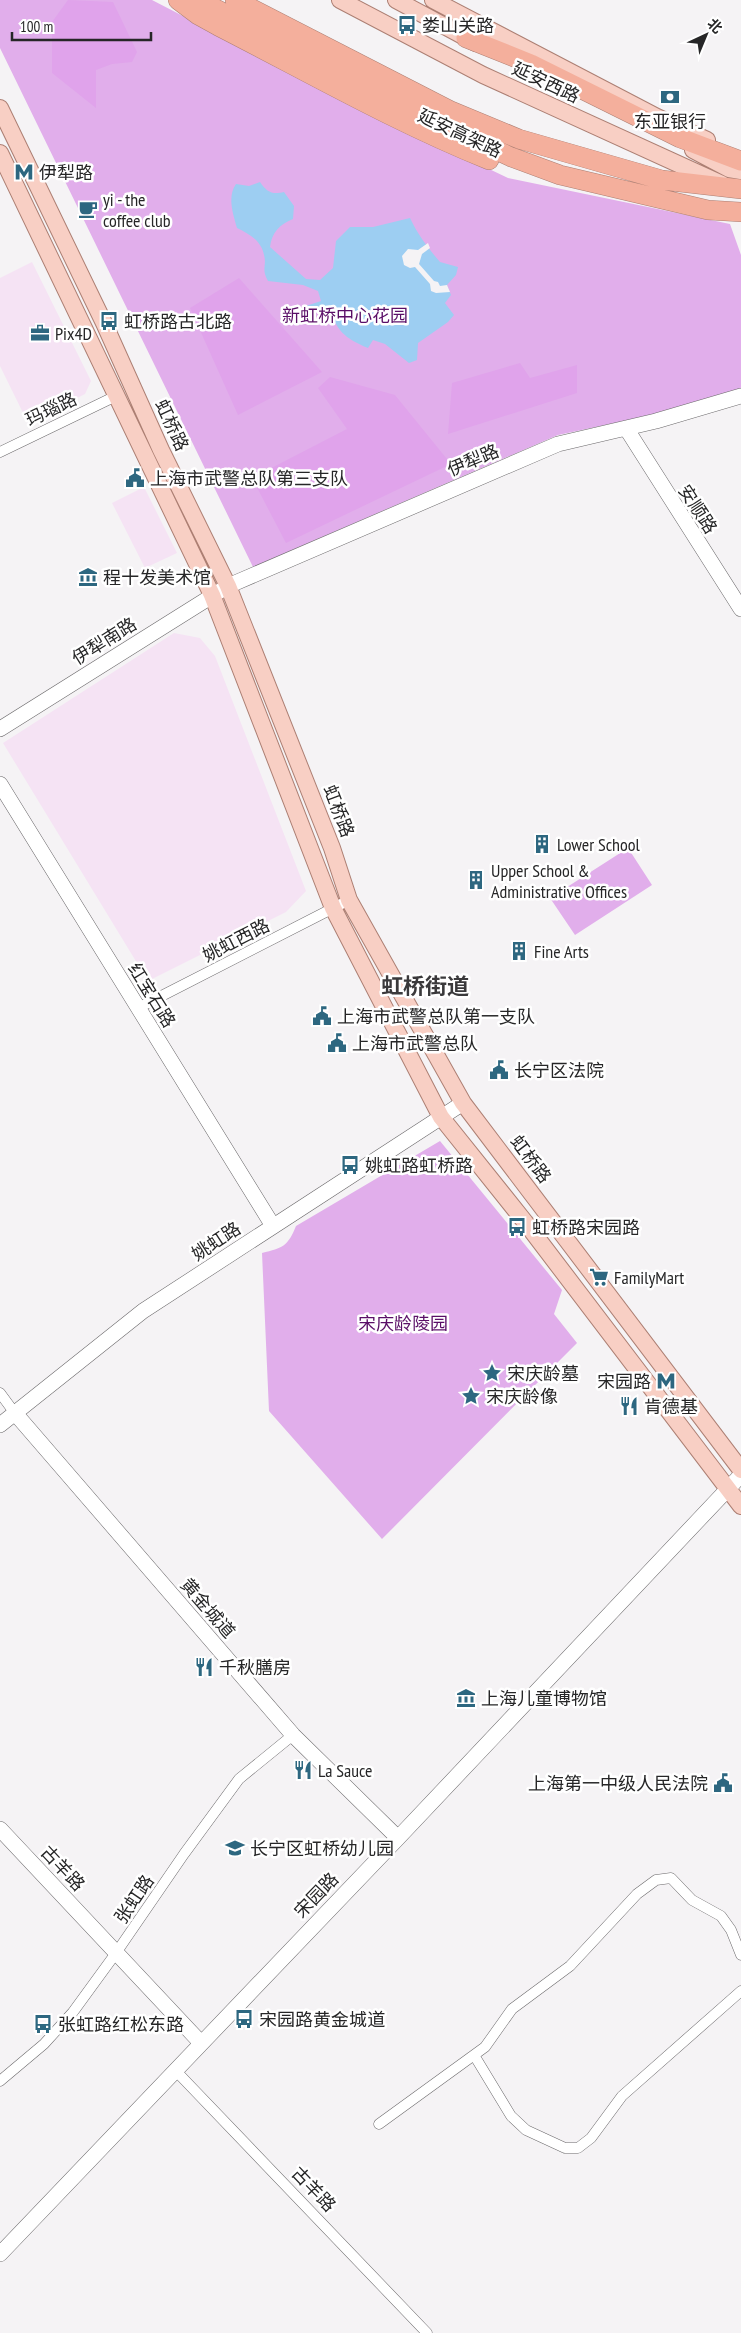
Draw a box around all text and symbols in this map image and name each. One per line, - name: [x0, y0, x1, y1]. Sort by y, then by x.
- scale bar: [12, 10, 151, 42]
- north arrow: [681, 10, 731, 60]
- bus stop icon: 娄山关路: [396, 14, 418, 36]
- place label: 娄山关路: [422, 14, 494, 37]
- text: 北: [704, 14, 726, 37]
- text: 100 m: [20, 17, 53, 36]
- street label: 延安西路: [509, 56, 583, 108]
- bank icon: 东亚银行: [659, 86, 681, 108]
- street label: 延安高架路: [414, 104, 506, 162]
- place label: 东亚银行: [634, 110, 706, 133]
- metro station icon: 伊犁路: [13, 161, 35, 183]
- place label: 伊犁路: [39, 161, 93, 184]
- place label: yi - the coffee club: [103, 188, 171, 232]
- cafe icon: yi - the coffee club: [77, 198, 99, 220]
- park label: 新虹桥中心花园: [282, 304, 408, 327]
- bus stop icon: 虹桥路古北路: [98, 310, 120, 332]
- place label: 虹桥路古北路: [124, 310, 232, 333]
- office icon: Pix4D: [29, 322, 51, 344]
- place label: Pix4D: [55, 322, 92, 345]
- street label: 玛瑙路: [22, 387, 80, 431]
- street label: 虹桥路: [150, 396, 194, 454]
- street label: 伊犁路: [444, 439, 502, 481]
- public building icon: 上海市武警总队第三支队: [124, 467, 146, 489]
- place label: 上海市武警总队第三支队: [150, 467, 348, 490]
- street label: 安顺路: [674, 480, 722, 538]
- museum icon: 程十发美术馆: [77, 566, 99, 588]
- place label: 程十发美术馆: [103, 566, 211, 589]
- street label: 伊犁南路: [67, 612, 141, 670]
- street label: 虹桥路: [319, 782, 359, 840]
- building icon: Lower School: [531, 833, 553, 855]
- place label: Lower School: [557, 833, 641, 856]
- place label: Upper School & Administrative Offices: [491, 859, 627, 903]
- building icon: Upper School & Administrative Offices: [465, 869, 487, 891]
- street label: 姚虹西路: [199, 913, 273, 967]
- building icon: Fine Arts: [508, 940, 530, 962]
- place label: Fine Arts: [534, 940, 589, 963]
- street label: 红宝石路: [123, 958, 181, 1032]
- district label: 虹桥街道: [381, 972, 469, 1000]
- public building icon: 上海市武警总队第一支队: [311, 1005, 333, 1027]
- place label: 上海市武警总队第一支队: [337, 1005, 535, 1028]
- public building icon: 上海市武警总队: [326, 1032, 348, 1054]
- place label: 上海市武警总队: [352, 1032, 478, 1055]
- public building icon: 长宁区法院: [488, 1059, 510, 1081]
- place label: 长宁区法院: [514, 1059, 604, 1082]
- street label: 虹桥路: [506, 1131, 556, 1187]
- bus stop icon: 姚虹路虹桥路: [339, 1154, 361, 1176]
- place label: 姚虹路虹桥路: [365, 1154, 473, 1177]
- bus stop icon: 虹桥路宋园路: [506, 1216, 528, 1238]
- place label: 虹桥路宋园路: [532, 1216, 640, 1239]
- street label: 姚虹路: [187, 1217, 245, 1265]
- supermarket icon: FamilyMart: [588, 1266, 610, 1288]
- place label: FamilyMart: [614, 1266, 684, 1289]
- park label: 宋庆龄陵园: [358, 1312, 448, 1335]
- place icon: 宋庆龄墓: [481, 1362, 503, 1384]
- place label: 宋庆龄墓: [507, 1362, 579, 1385]
- place label: 宋园路: [597, 1370, 651, 1393]
- metro station icon: 宋园路: [655, 1370, 677, 1392]
- place icon: 宋庆龄像: [460, 1385, 482, 1407]
- place label: 宋庆龄像: [486, 1385, 558, 1408]
- restaurant icon: 肯德基: [618, 1395, 640, 1417]
- place label: 肯德基: [644, 1395, 698, 1418]
- street label: 黄金城道: [176, 1573, 240, 1643]
- restaurant icon: 千秋膳房: [193, 1656, 215, 1678]
- place label: 千秋膳房: [219, 1656, 291, 1679]
- museum icon: 上海儿童博物馆: [455, 1687, 477, 1709]
- place label: 上海儿童博物馆: [481, 1687, 607, 1710]
- restaurant icon: La Sauce: [292, 1759, 314, 1781]
- place label: La Sauce: [318, 1759, 373, 1782]
- place label: 上海第一中级人民法院: [528, 1772, 708, 1795]
- public building icon: 上海第一中级人民法院: [712, 1772, 734, 1794]
- school or university icon: 长宁区虹桥幼儿园: [224, 1837, 246, 1859]
- place label: 长宁区虹桥幼儿园: [250, 1837, 394, 1860]
- street label: 古羊路: [36, 1840, 90, 1896]
- street label: 宋园路: [289, 1868, 343, 1922]
- street label: 张虹路: [109, 1870, 159, 1928]
- bus stop icon: 宋园路黄金城道: [233, 2008, 255, 2030]
- place label: 宋园路黄金城道: [259, 2008, 385, 2031]
- bus stop icon: 张虹路红松东路: [32, 2013, 54, 2035]
- place label: 张虹路红松东路: [58, 2013, 184, 2036]
- street label: 古羊路: [287, 2162, 341, 2216]

